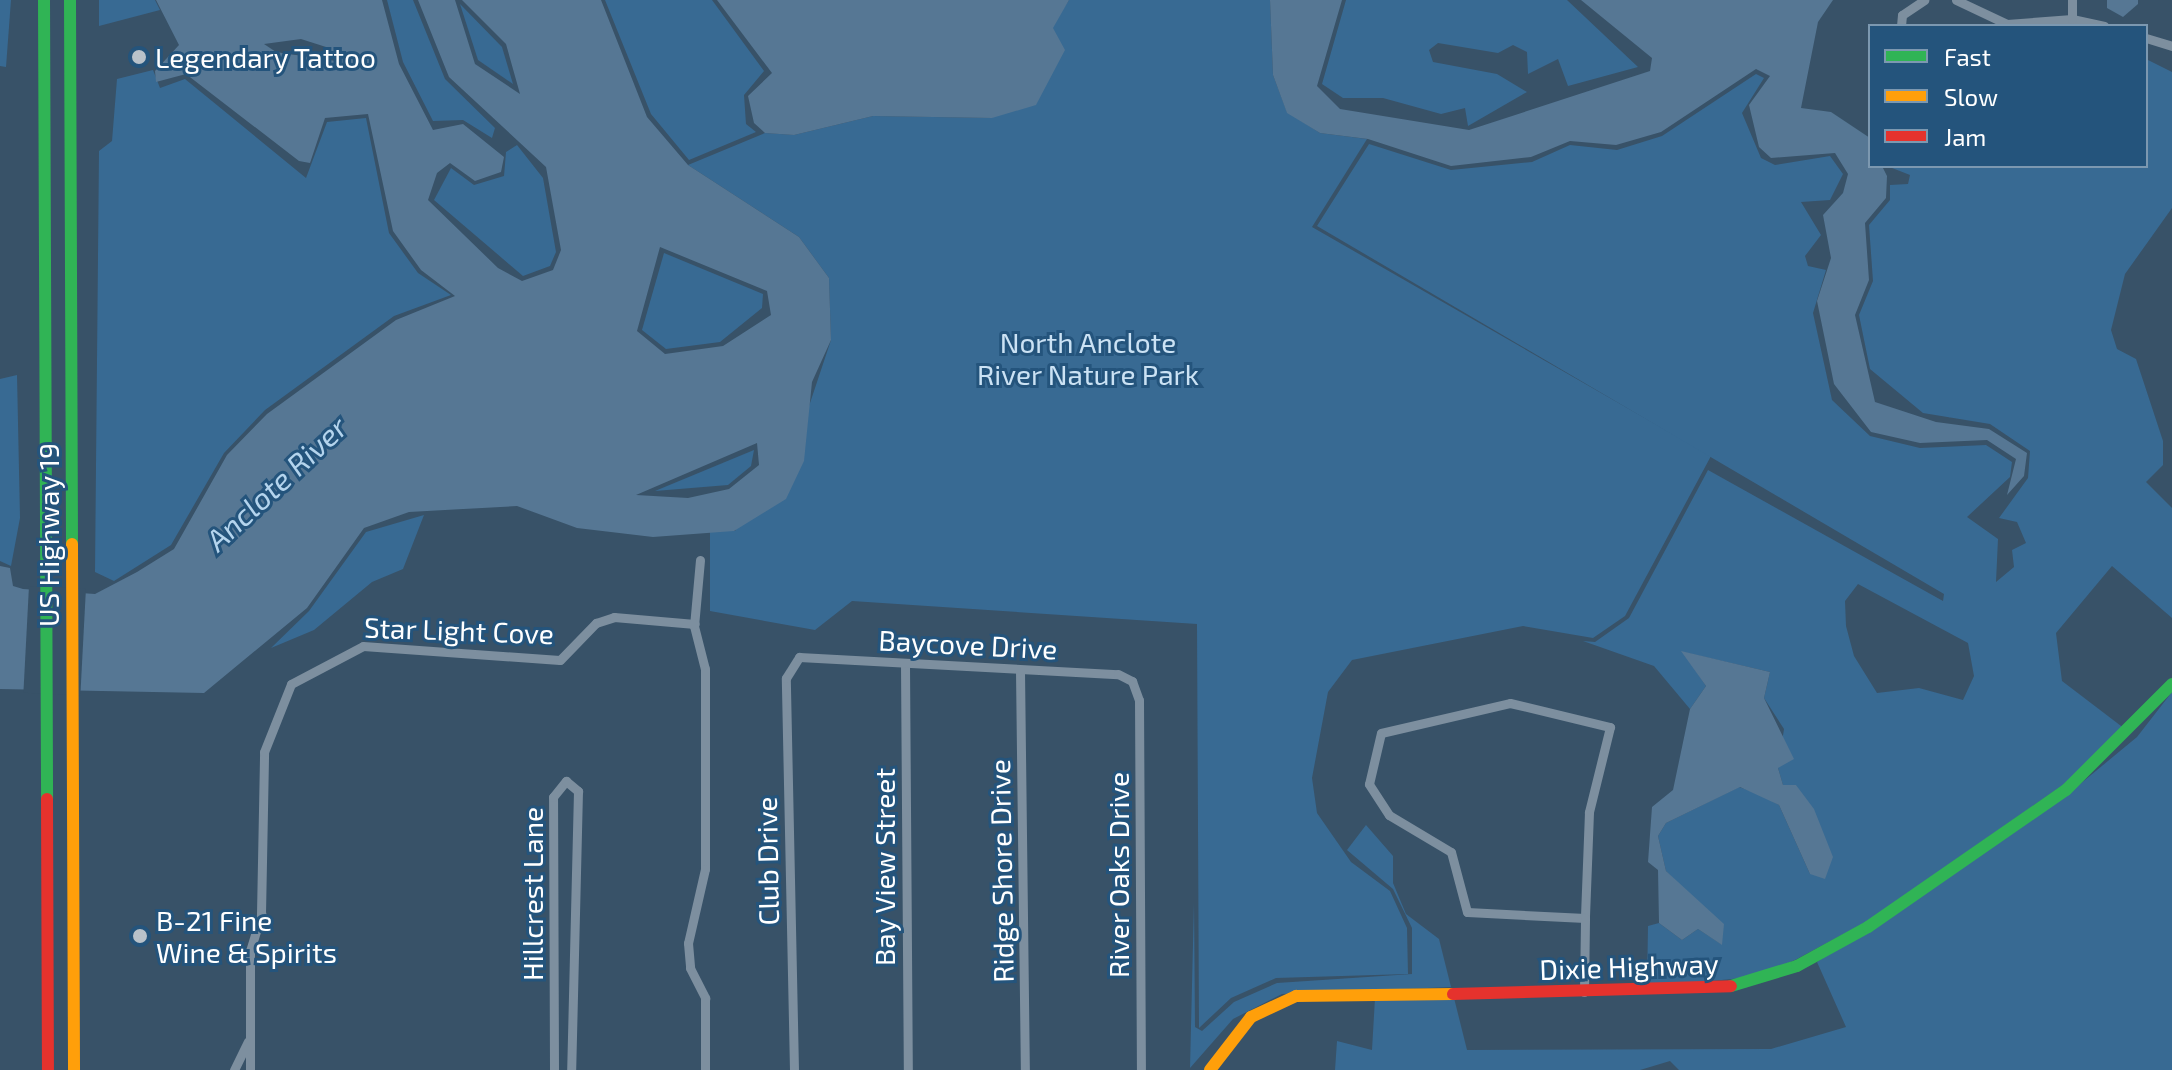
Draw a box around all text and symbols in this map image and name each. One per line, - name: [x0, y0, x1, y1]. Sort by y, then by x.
- legend: [1868, 24, 2148, 168]
- place label: Legendary Tattoo: [155, 40, 377, 74]
- text: Fast: [1944, 42, 1991, 71]
- marker: Legendary Tattoo: [130, 48, 148, 66]
- text: Slow: [1944, 82, 1998, 111]
- text: Jam: [1944, 122, 1986, 151]
- park label: North Anclote River Nature Park: [977, 325, 1199, 391]
- water label: Anclote River: [198, 408, 354, 558]
- street label: US Highway 19: [31, 443, 65, 627]
- street label: Star Light Cove: [363, 610, 555, 650]
- street label: Baycove Drive: [878, 623, 1058, 665]
- street label: Ridge Shore Drive: [982, 759, 1020, 983]
- street label: Bay View Street: [867, 767, 901, 967]
- street label: River Oaks Drive: [1101, 772, 1135, 978]
- street label: Club Drive: [749, 796, 785, 926]
- street label: Hillcrest Lane: [515, 807, 549, 981]
- place label: B-21 Fine Wine & Spirits: [156, 903, 337, 969]
- marker: B-21 Fine Wine & Spirits: [131, 927, 149, 945]
- street label: Dixie Highway: [1539, 946, 1719, 986]

